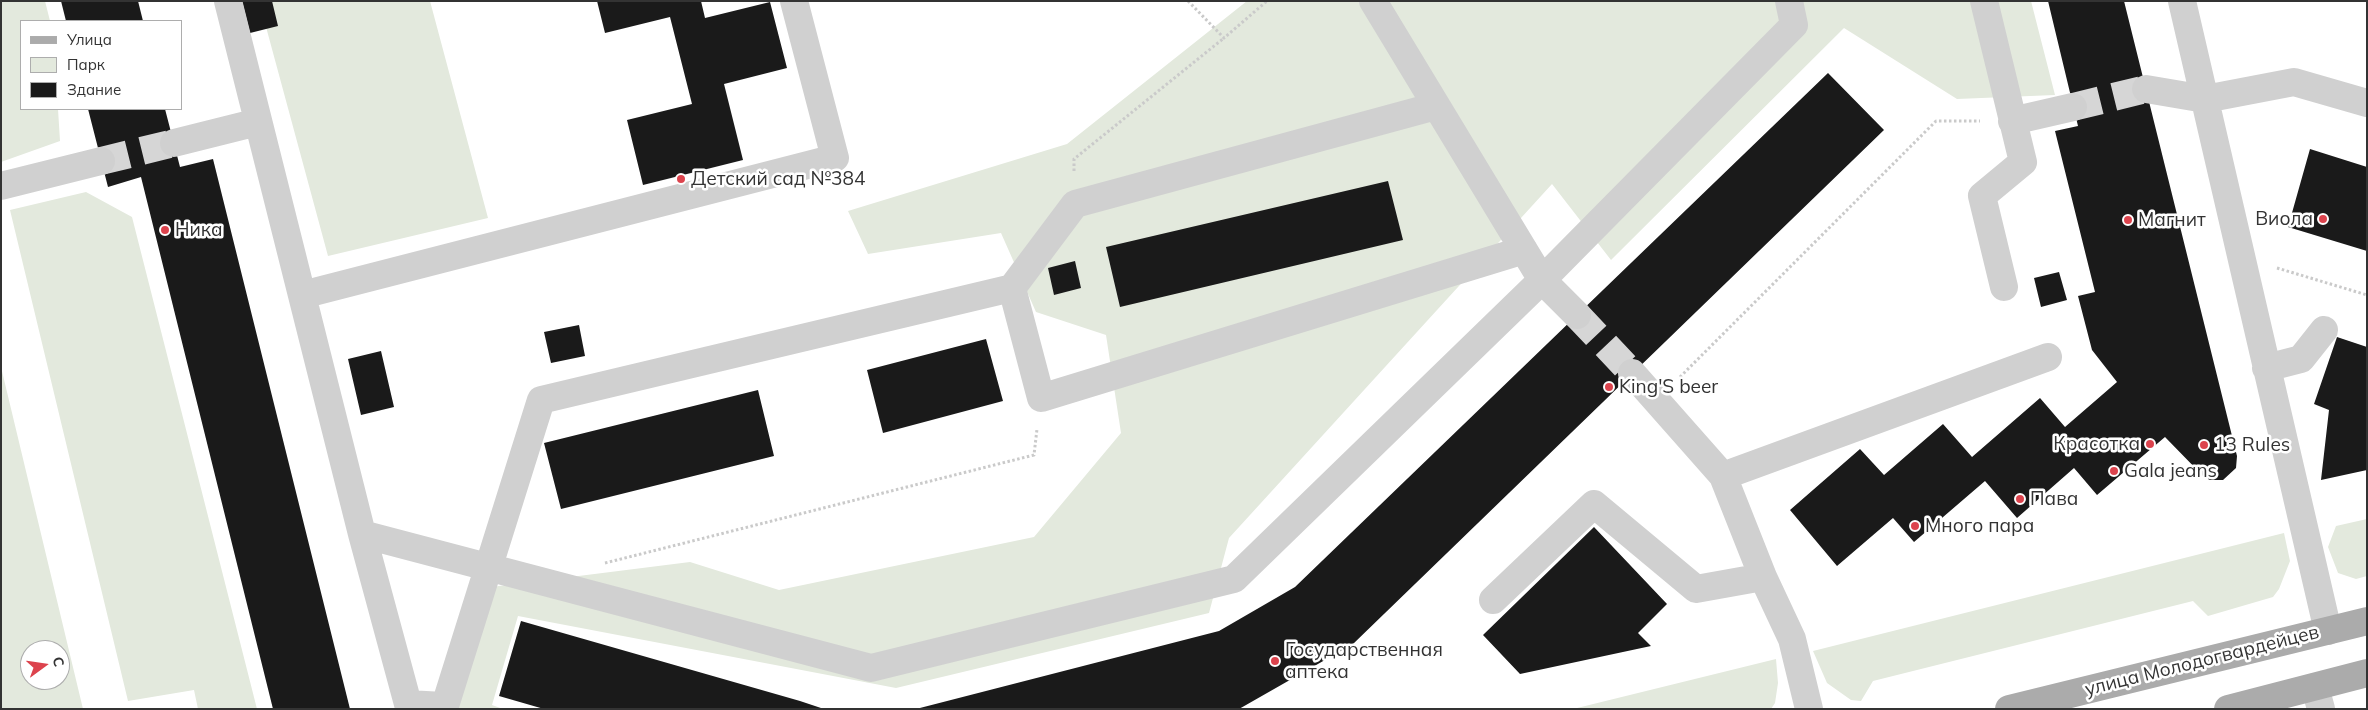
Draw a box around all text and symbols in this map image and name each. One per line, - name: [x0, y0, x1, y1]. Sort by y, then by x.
- legend: [20, 20, 182, 110]
- text: Улица: [67, 30, 112, 49]
- text: Парк: [67, 55, 105, 74]
- text: Здание: [67, 80, 121, 99]
- place label: Детский сад №384: [691, 168, 865, 190]
- marker: Детский сад №384: [675, 173, 687, 185]
- place label: Виола: [2255, 208, 2313, 230]
- place label: Магнит: [2138, 209, 2206, 231]
- marker: Виола: [2317, 213, 2329, 225]
- marker: Магнит: [2122, 214, 2134, 226]
- place label: Ника: [175, 219, 223, 241]
- marker: Ника: [159, 224, 171, 236]
- place label: King'S beer: [1619, 376, 1718, 398]
- marker: King'S beer: [1603, 381, 1615, 393]
- place label: Красотка: [2053, 433, 2140, 455]
- place label: 13 Rules: [2214, 434, 2290, 456]
- marker: Красотка: [2144, 438, 2156, 450]
- marker: 13 Rules: [2198, 439, 2210, 451]
- place label: Gala jeans: [2124, 460, 2217, 482]
- marker: Gala jeans: [2108, 465, 2120, 477]
- place label: Пава: [2030, 488, 2078, 510]
- marker: Пава: [2014, 493, 2026, 505]
- place label: Много пара: [1925, 515, 2034, 537]
- marker: Много пара: [1909, 520, 1921, 532]
- street label: улица Молодогвардейцев: [2083, 621, 2321, 701]
- place label: Государственная аптека: [1285, 639, 1443, 683]
- north arrow: [20, 640, 70, 690]
- text: С: [49, 655, 68, 668]
- marker: Государственная аптека: [1269, 655, 1281, 667]

